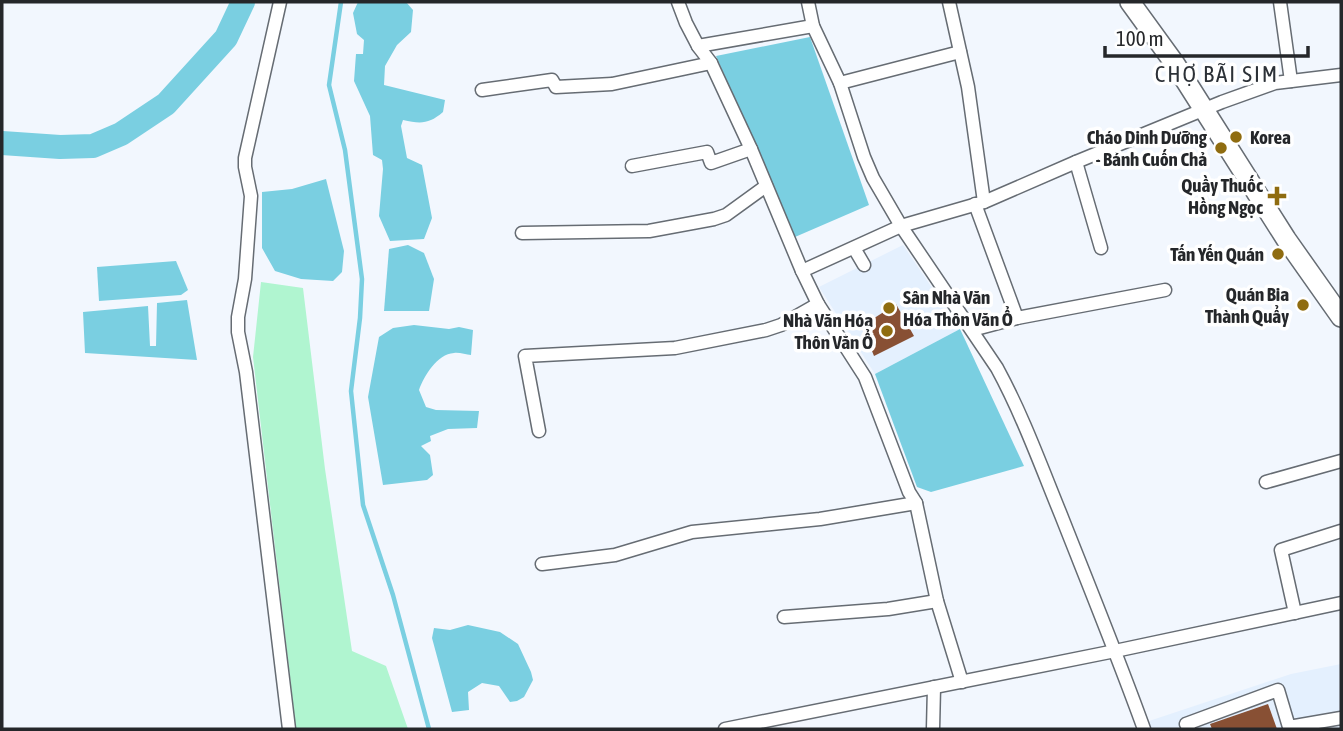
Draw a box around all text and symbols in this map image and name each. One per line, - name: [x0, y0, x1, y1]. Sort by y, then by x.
- scale bar: [1105, 14, 1308, 58]
- text: 100 m: [1116, 26, 1164, 50]
- district label: CHỢ BÃI SIM: [1155, 61, 1279, 87]
- place label: Cháo Dinh Dưỡng - Bánh Cuốn Chả: [1087, 126, 1208, 170]
- place label: Korea: [1250, 126, 1291, 148]
- marker: Korea: [1228, 129, 1244, 145]
- marker: Cháo Dinh Dưỡng - Bánh Cuốn Chả: [1213, 140, 1229, 156]
- place label: Quầy Thuốc Hồng Ngọc: [1181, 174, 1263, 218]
- marker: Quầy Thuốc Hồng Ngọc: [1269, 188, 1285, 204]
- place label: Tấn Yến Quán: [1170, 243, 1264, 265]
- marker: Tấn Yến Quán: [1270, 246, 1286, 262]
- place label: Quán Bia Thành Quẩy: [1205, 283, 1289, 327]
- place label: Sân Nhà Văn Hóa Thôn Văn Ổ: [903, 286, 1013, 330]
- marker: Quán Bia Thành Quẩy: [1295, 297, 1311, 313]
- marker: Sân Nhà Văn Hóa Thôn Văn Ổ: [881, 300, 897, 316]
- place label: Nhà Văn Hóa Thôn Văn Ổ: [783, 309, 873, 353]
- marker: Nhà Văn Hóa Thôn Văn Ổ: [879, 323, 895, 339]

